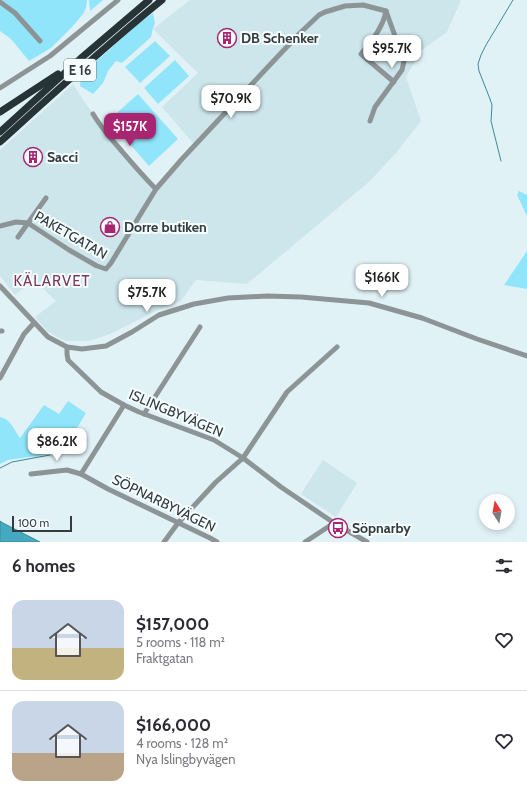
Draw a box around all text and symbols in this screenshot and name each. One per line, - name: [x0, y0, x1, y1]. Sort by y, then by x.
- building icon: DB Schenker: [216, 27, 238, 49]
- place label: DB Schenker: [241, 29, 319, 47]
- pin: $95.7K: [359, 35, 425, 69]
- text: $95.7K: [372, 40, 412, 56]
- road number: E 16: [64, 59, 96, 81]
- pin: $70.9K: [198, 85, 264, 119]
- text: $70.9K: [210, 90, 252, 106]
- pin: $157K: [102, 113, 158, 147]
- text: $157K: [113, 118, 147, 134]
- building icon: Sacci: [22, 146, 44, 168]
- place label: Sacci: [47, 148, 78, 166]
- street label: PAKETGATAN: [31, 207, 111, 263]
- shop icon: Dorre butiken: [99, 216, 121, 238]
- place label: Dorre butiken: [124, 218, 207, 236]
- pin: $166K: [354, 264, 410, 298]
- text: $166K: [364, 269, 400, 285]
- district label: KÄLARVET: [14, 272, 90, 290]
- pin: $75.7K: [114, 279, 180, 313]
- text: $75.7K: [128, 284, 166, 300]
- street label: ISLINGBYVÄGEN: [126, 385, 226, 441]
- pin: $86.2K: [24, 428, 90, 462]
- text: $86.2K: [37, 433, 77, 449]
- street label: SÖPNARBYVÄGEN: [109, 470, 219, 536]
- north arrow: [479, 494, 515, 530]
- map controls: [479, 494, 515, 530]
- scale bar: [12, 514, 72, 533]
- text: 100 m: [18, 516, 49, 530]
- bus stop icon: Söpnarby: [327, 517, 349, 539]
- place label: Söpnarby: [352, 519, 411, 537]
- icon: filters: [493, 555, 515, 577]
- text: 6 homes: [12, 556, 75, 576]
- text: $157,000: [136, 614, 209, 634]
- icon: home: [44, 616, 92, 664]
- icon: heart: [493, 629, 515, 651]
- text: 5 rooms · 118 m²: [136, 634, 225, 650]
- text: Fraktgatan: [136, 650, 193, 666]
- text: $166,000: [136, 715, 211, 735]
- icon: home: [44, 717, 92, 765]
- icon: heart: [493, 730, 515, 752]
- text: 4 rooms · 128 m²: [136, 735, 228, 751]
- text: Nya Islingbyvägen: [136, 751, 235, 767]

